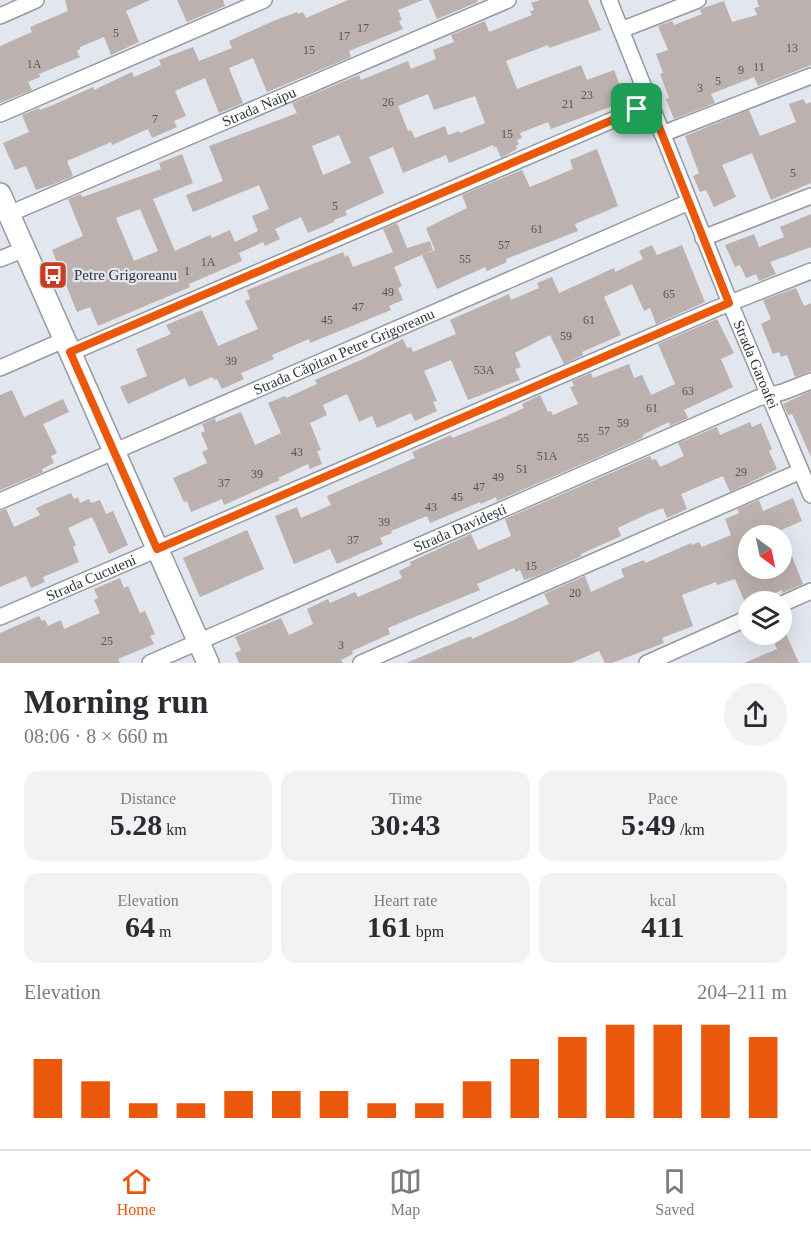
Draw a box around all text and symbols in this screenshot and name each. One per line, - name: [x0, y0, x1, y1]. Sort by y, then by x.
- house number: 17: [357, 21, 369, 35]
- house number: 5: [113, 26, 119, 40]
- house number: 17: [338, 29, 350, 43]
- house number: 13: [786, 41, 798, 55]
- house number: 15: [303, 43, 315, 57]
- house number: 1A: [27, 57, 42, 71]
- house number: 11: [753, 60, 765, 74]
- house number: 9: [738, 63, 744, 77]
- house number: 5: [715, 74, 721, 88]
- house number: 3: [697, 81, 703, 95]
- pin: [611, 83, 662, 134]
- street label: Strada Naipu: [220, 84, 299, 130]
- house number: 23: [581, 88, 593, 102]
- icon: arrive: [620, 92, 653, 125]
- house number: 26: [382, 95, 394, 109]
- house number: 21: [562, 97, 574, 111]
- house number: 7: [152, 112, 158, 126]
- house number: 15: [501, 127, 513, 141]
- house number: 5: [790, 166, 796, 180]
- house number: 5: [332, 199, 338, 213]
- house number: 61: [531, 222, 543, 236]
- house number: 57: [498, 238, 510, 252]
- house number: 55: [459, 252, 471, 266]
- house number: 1A: [201, 255, 216, 269]
- bus stop icon: Petre Grigoreanu: [37, 259, 69, 291]
- house number: 1: [184, 264, 190, 278]
- place label: Petre Grigoreanu: [74, 267, 177, 283]
- house number: 49: [382, 285, 394, 299]
- house number: 65: [663, 287, 675, 301]
- house number: 47: [352, 300, 364, 314]
- street label: Strada Căpitan Petre Grigoreanu: [251, 305, 437, 398]
- house number: 45: [321, 313, 333, 327]
- house number: 61: [583, 313, 595, 327]
- street label: Strada Garoafei: [730, 318, 782, 411]
- house number: 59: [560, 329, 572, 343]
- house number: 39: [225, 354, 237, 368]
- house number: 53A: [474, 363, 495, 377]
- house number: 63: [682, 384, 694, 398]
- house number: 61: [646, 401, 658, 415]
- house number: 59: [617, 416, 629, 430]
- house number: 57: [598, 424, 610, 438]
- house number: 55: [577, 431, 589, 445]
- house number: 43: [291, 445, 303, 459]
- house number: 51A: [537, 449, 558, 463]
- house number: 51: [516, 462, 528, 476]
- house number: 29: [735, 465, 747, 479]
- house number: 39: [251, 467, 263, 481]
- house number: 49: [492, 470, 504, 484]
- house number: 37: [218, 476, 230, 490]
- house number: 47: [473, 480, 485, 494]
- house number: 45: [451, 490, 463, 504]
- house number: 43: [425, 500, 437, 514]
- street label: Strada Davidești: [411, 501, 509, 555]
- house number: 39: [378, 515, 390, 529]
- north arrow: [738, 525, 792, 579]
- map controls: [738, 525, 792, 645]
- house number: 37: [347, 533, 359, 547]
- street label: Strada Cucuteni: [44, 551, 138, 604]
- house number: 15: [525, 559, 537, 573]
- house number: 20: [569, 586, 581, 600]
- button: layers: [738, 591, 792, 645]
- house number: 25: [101, 634, 113, 648]
- house number: 3: [338, 638, 344, 652]
- button: share: [724, 683, 787, 746]
- text: Morning run: [24, 684, 208, 720]
- text: 08:06 · 8 × 660 m: [24, 725, 168, 747]
- text: Distance: [120, 790, 176, 807]
- text: Time: [389, 790, 422, 807]
- text: Pace: [648, 790, 678, 807]
- text: 5.28: [110, 808, 162, 841]
- text: 30:43: [370, 808, 440, 841]
- text: 5:49: [621, 808, 676, 841]
- text: km: [162, 821, 187, 838]
- text: /km: [676, 821, 705, 838]
- text: Elevation: [118, 892, 179, 909]
- text: Heart rate: [374, 892, 437, 909]
- text: kcal: [649, 892, 676, 909]
- text: 64: [125, 910, 155, 943]
- text: 161: [367, 910, 412, 943]
- text: 411: [641, 910, 685, 943]
- text: m: [155, 923, 171, 940]
- text: bpm: [412, 923, 444, 940]
- text: Elevation: [24, 981, 101, 1003]
- text: 204–211 m: [697, 981, 787, 1003]
- tab: Home: [117, 1165, 156, 1219]
- tab: Map: [389, 1165, 422, 1219]
- tab: Saved: [655, 1165, 694, 1219]

